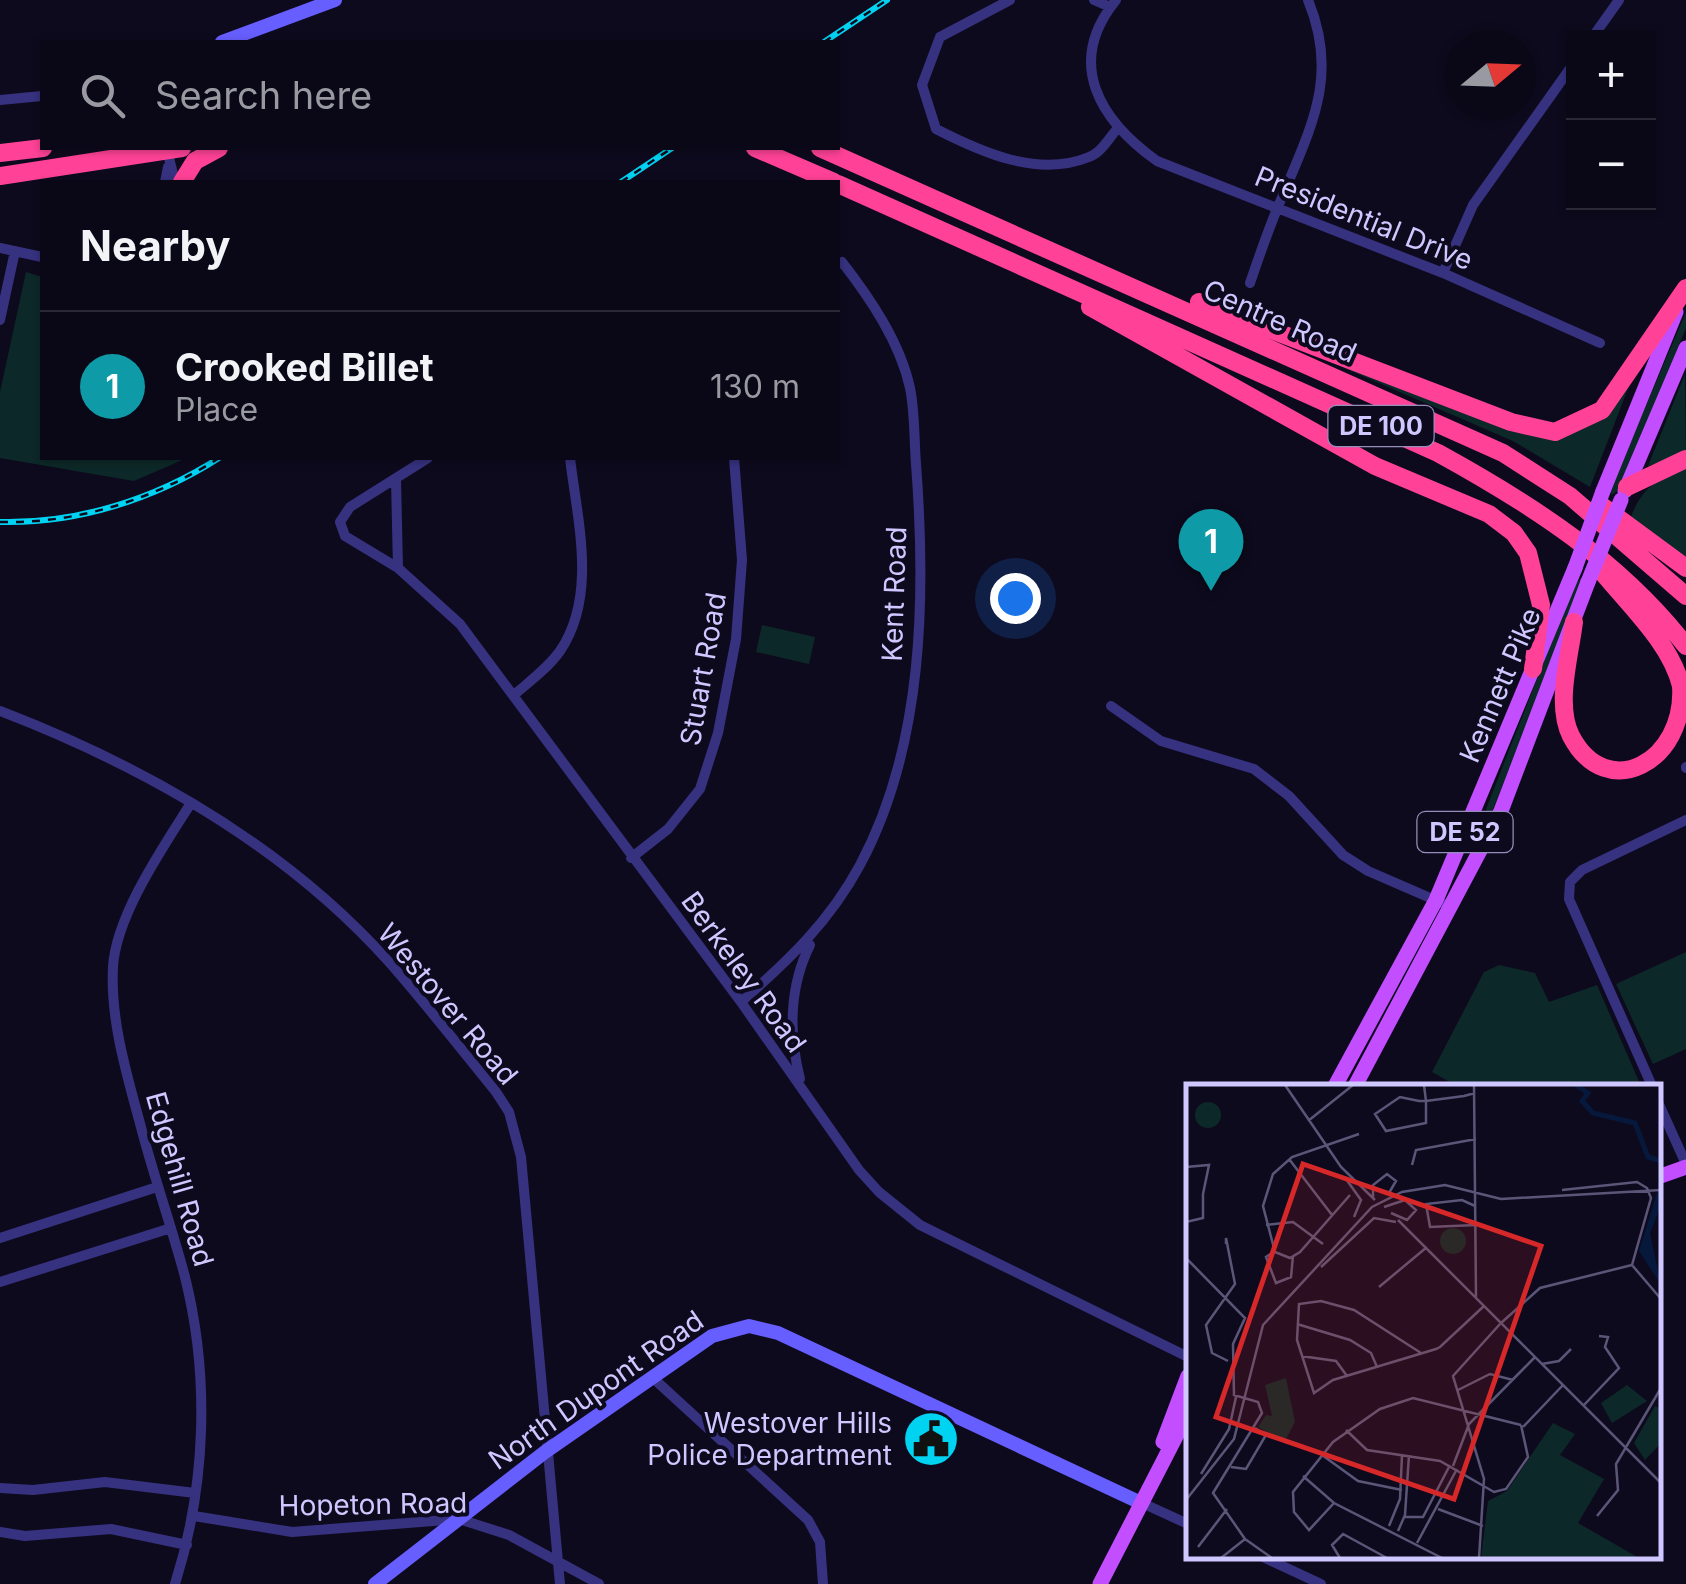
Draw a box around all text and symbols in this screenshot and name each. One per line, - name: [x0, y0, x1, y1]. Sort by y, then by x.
- north arrow: [1446, 30, 1536, 120]
- map controls: [1566, 30, 1656, 210]
- button: +: [1566, 30, 1656, 120]
- search box: [40, 40, 840, 150]
- icon: search: [75, 68, 130, 123]
- text: Search here: [155, 72, 372, 118]
- button: −: [1566, 120, 1656, 210]
- street label: Presidential Drive: [1250, 159, 1478, 277]
- text: Nearby: [80, 220, 231, 271]
- street label: Centre Road: [1198, 272, 1362, 370]
- text: Crooked Billet: [175, 344, 434, 390]
- text: 1: [106, 367, 119, 406]
- text: 130 m: [710, 367, 800, 406]
- text: Place: [175, 390, 258, 429]
- road number: DE 100: [1328, 406, 1434, 446]
- pin: 1: [1178, 508, 1244, 591]
- street label: Kent Road: [875, 526, 913, 662]
- your location: [990, 573, 1041, 624]
- street label: Stuart Road: [673, 590, 733, 748]
- street label: Kennett Pike: [1452, 603, 1548, 767]
- road number: DE 52: [1418, 812, 1512, 852]
- street label: Berkeley Road: [674, 885, 814, 1059]
- street label: Westover Road: [371, 917, 525, 1091]
- inset map: [1186, 1084, 1661, 1559]
- street label: Edgehill Road: [139, 1088, 221, 1270]
- street label: North Dupont Road: [482, 1303, 710, 1477]
- place label: Westover Hills Police Department: [647, 1406, 892, 1472]
- public building icon: Westover Hills Police Department: [901, 1409, 961, 1469]
- street label: Hopeton Road: [278, 1485, 468, 1523]

